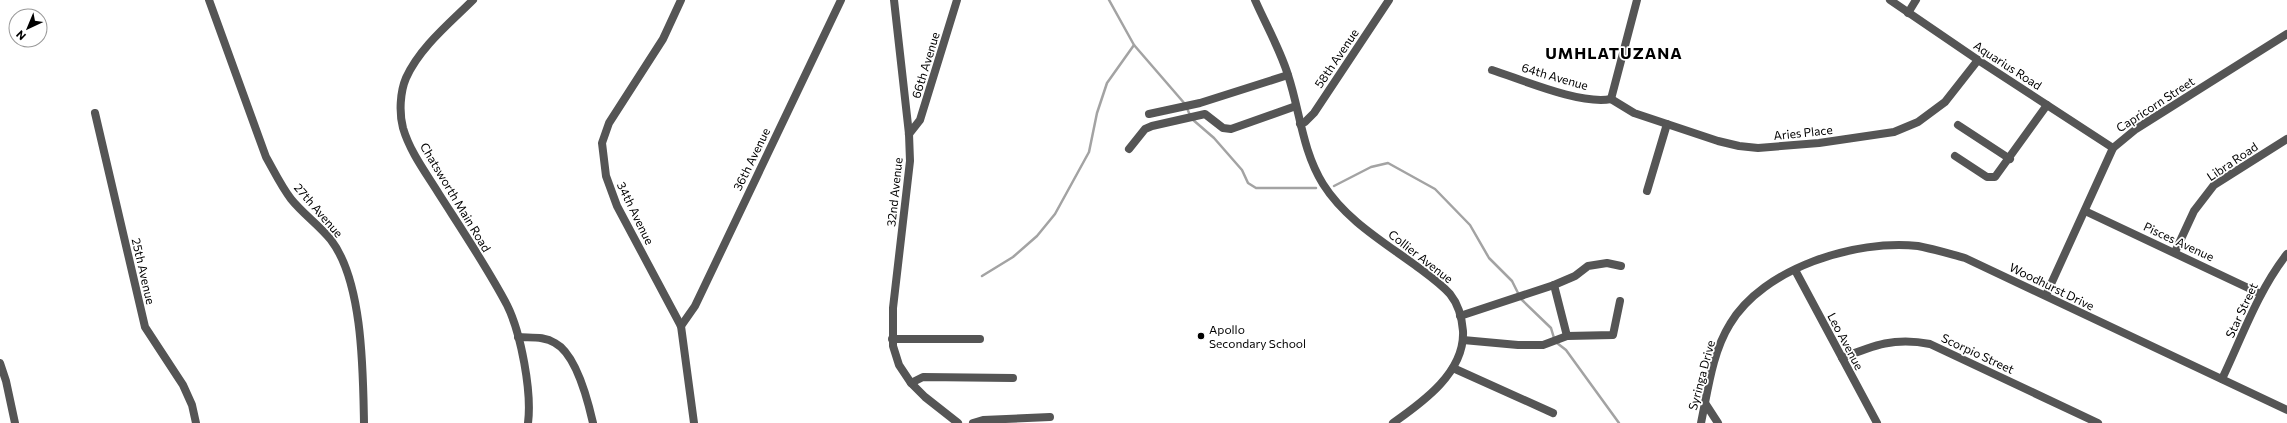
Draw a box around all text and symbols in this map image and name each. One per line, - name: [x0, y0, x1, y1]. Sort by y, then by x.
- north arrow: [8, 8, 48, 48]
- street label: 58th Avenue: [1311, 26, 1361, 90]
- text: N: [13, 28, 28, 43]
- street label: 66th Avenue: [908, 30, 942, 100]
- street label: Aquarius Road: [1971, 38, 2045, 92]
- district label: UMHLATUZANA: [1545, 43, 1683, 62]
- street label: 64th Avenue: [1520, 60, 1590, 92]
- street label: Capricorn Street: [2113, 73, 2197, 135]
- street label: Aries Place: [1773, 122, 1833, 142]
- street label: 36th Avenue: [730, 125, 772, 193]
- street label: Libra Road: [2204, 139, 2260, 183]
- street label: Chatsworth Main Road: [418, 140, 494, 254]
- street label: 32nd Avenue: [883, 157, 905, 227]
- street label: 34th Avenue: [615, 179, 657, 247]
- street label: 27th Avenue: [292, 180, 346, 240]
- street label: Pisces Avenue: [2142, 219, 2216, 263]
- street label: Collier Avenue: [1386, 226, 1456, 286]
- street label: 25th Avenue: [130, 236, 158, 306]
- street label: Woodhurst Drive: [2007, 259, 2097, 313]
- street label: Star Street: [2222, 280, 2260, 340]
- street label: Leo Avenue: [1825, 310, 1867, 372]
- place label: Apollo Secondary School: [1209, 322, 1306, 350]
- street label: Scorpio Street: [1939, 330, 2017, 376]
- marker: Apollo Secondary School: [1196, 331, 1206, 341]
- street label: Syringa Drive: [1685, 339, 1717, 411]

